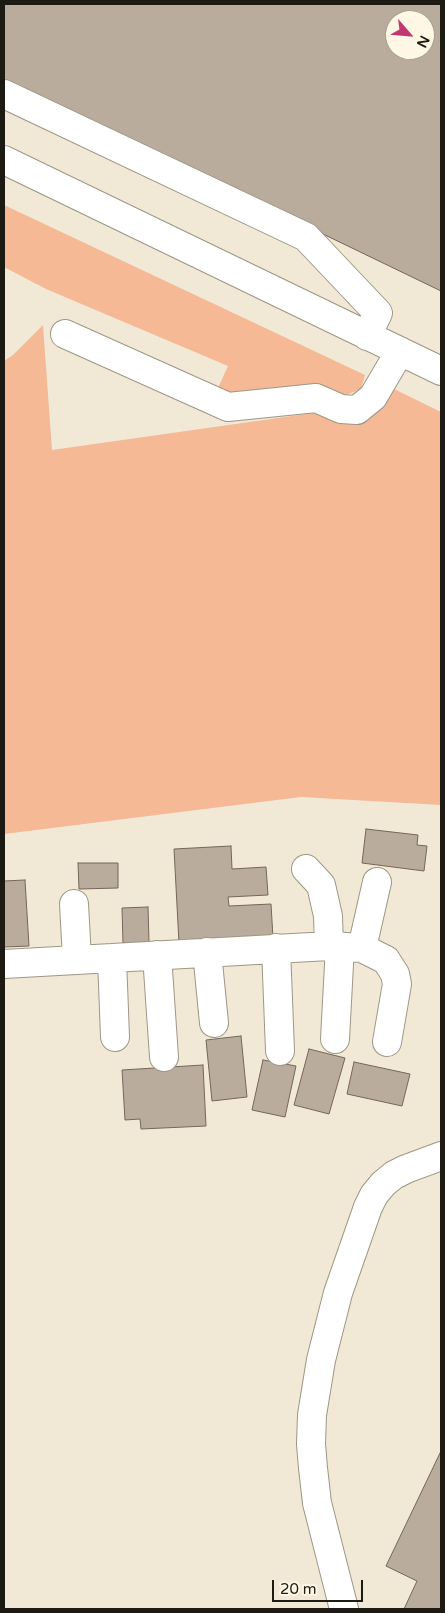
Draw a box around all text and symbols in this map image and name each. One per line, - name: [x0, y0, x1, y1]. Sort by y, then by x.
- north arrow: [385, 10, 435, 60]
- text: N: [413, 33, 433, 50]
- scale bar: [275, 1570, 366, 1602]
- text: 20 m: [280, 1580, 317, 1598]

